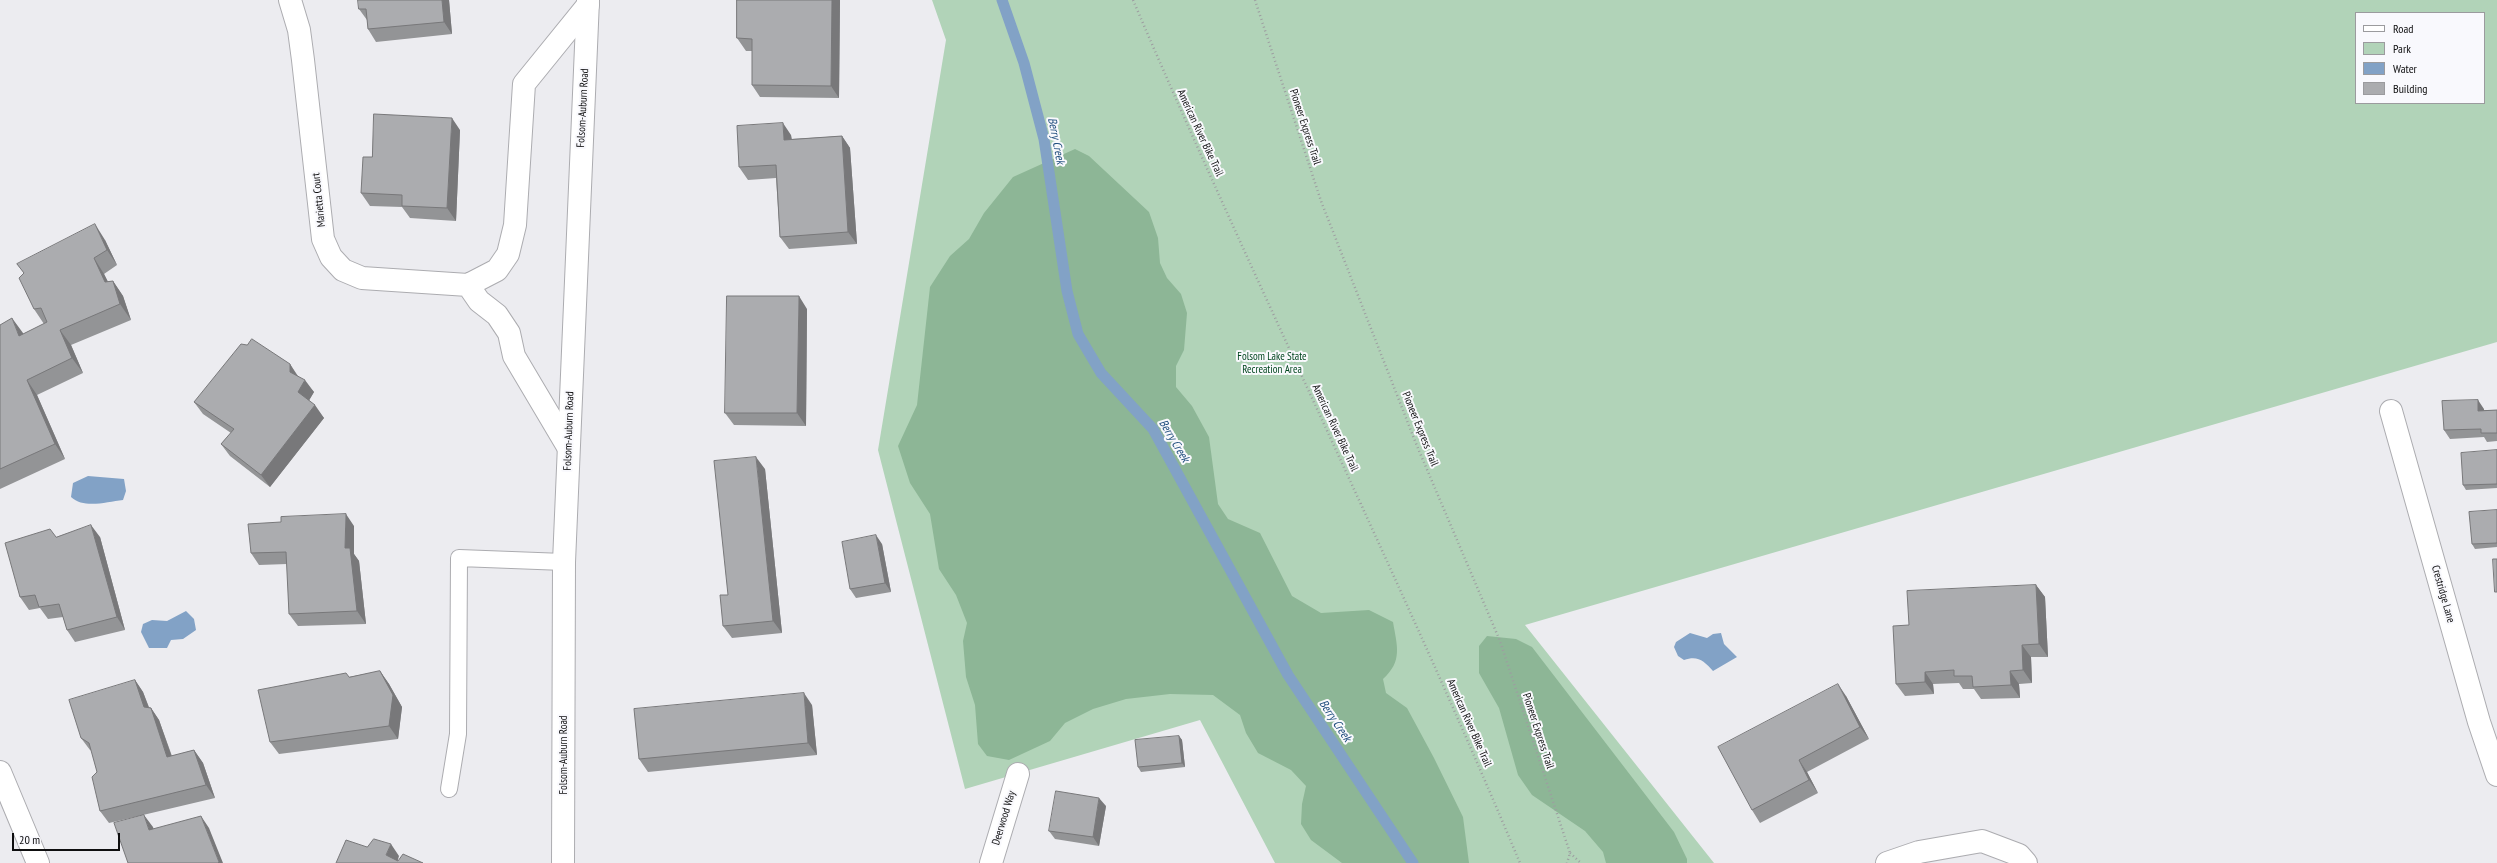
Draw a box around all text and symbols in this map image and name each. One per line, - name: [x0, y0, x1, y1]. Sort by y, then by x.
- legend: [2355, 12, 2485, 104]
- text: Road: [2393, 21, 2413, 36]
- text: Park: [2393, 41, 2411, 56]
- text: Water: [2393, 61, 2417, 76]
- street label: Folsom-Auburn Road: [574, 68, 592, 148]
- text: Building: [2393, 81, 2428, 96]
- street label: American River Bike Trail: [1174, 87, 1226, 179]
- street label: Pioneer Express Trail: [1287, 87, 1323, 167]
- water label: Berry Creek: [1044, 116, 1068, 166]
- street label: Marietta Court: [310, 172, 328, 228]
- park label: Folsom Lake State Recreation Area: [1237, 350, 1307, 376]
- street label: American River Bike Trail: [1309, 382, 1361, 474]
- street label: Pioneer Express Trail: [1399, 390, 1441, 468]
- street label: Folsom-Auburn Road: [561, 391, 577, 471]
- water label: Berry Creek: [1156, 417, 1192, 465]
- street label: Crestridge Lane: [2429, 564, 2457, 624]
- street label: American River Bike Trail: [1444, 677, 1494, 769]
- street label: Pioneer Express Trail: [1520, 691, 1556, 771]
- water label: Berry Creek: [1316, 697, 1354, 745]
- street label: Folsom-Auburn Road: [557, 715, 571, 795]
- street label: Deerwood Way: [989, 789, 1019, 847]
- scale bar: [14, 825, 122, 851]
- text: 20 m: [19, 832, 40, 847]

